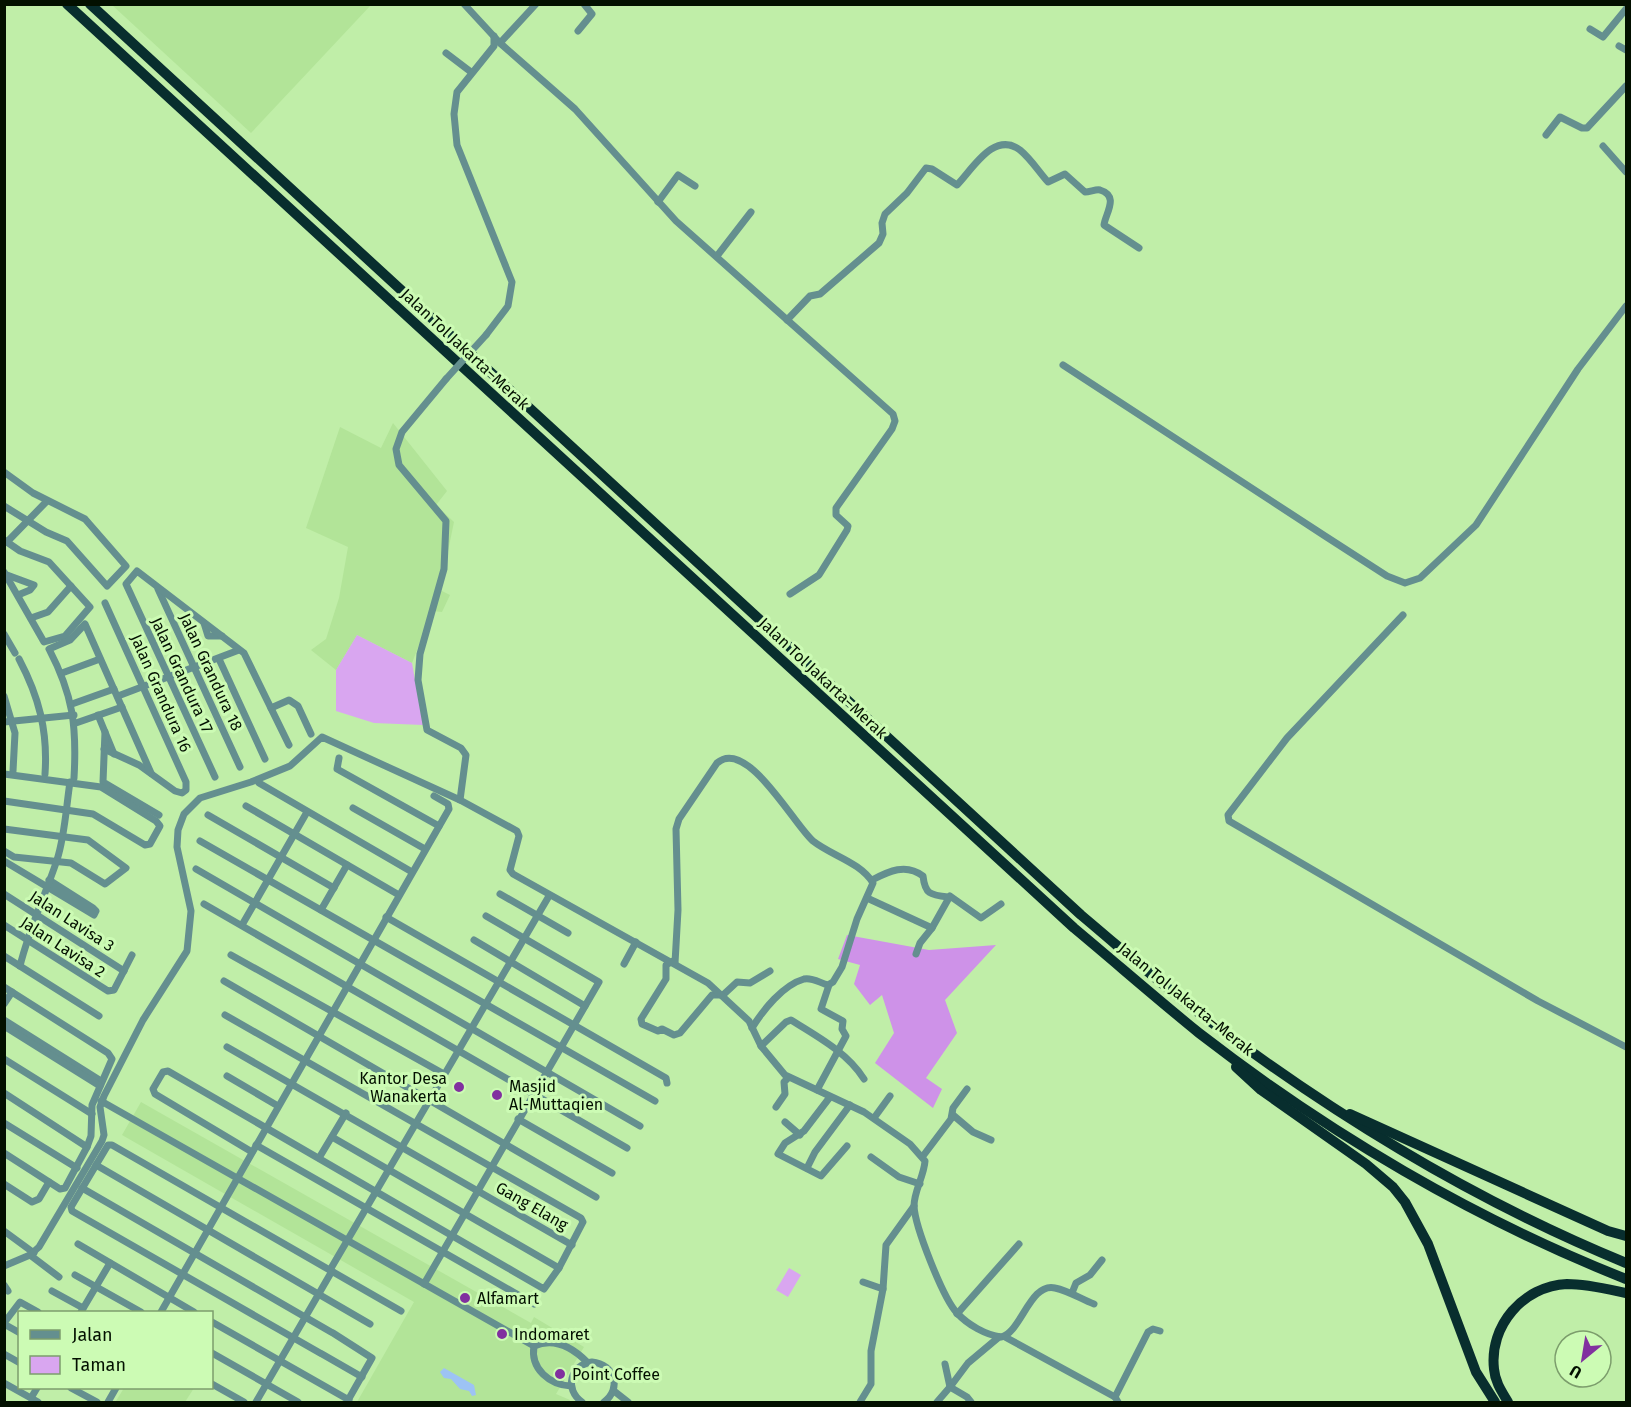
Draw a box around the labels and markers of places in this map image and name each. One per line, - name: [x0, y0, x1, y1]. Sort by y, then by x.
- place label: Kantor Desa Wanakerta: [359, 1069, 447, 1106]
- place label: Masjid Al-Muttaqien: [509, 1077, 603, 1114]
- marker: Kantor Desa Wanakerta: [452, 1080, 466, 1094]
- marker: Masjid Al-Muttaqien: [490, 1088, 504, 1102]
- place label: Alfamart: [477, 1289, 539, 1308]
- marker: Alfamart: [458, 1291, 472, 1305]
- place label: Indomaret: [514, 1325, 590, 1344]
- marker: Indomaret: [495, 1327, 509, 1341]
- place label: Point Coffee: [572, 1365, 660, 1384]
- marker: Point Coffee: [553, 1367, 567, 1381]

